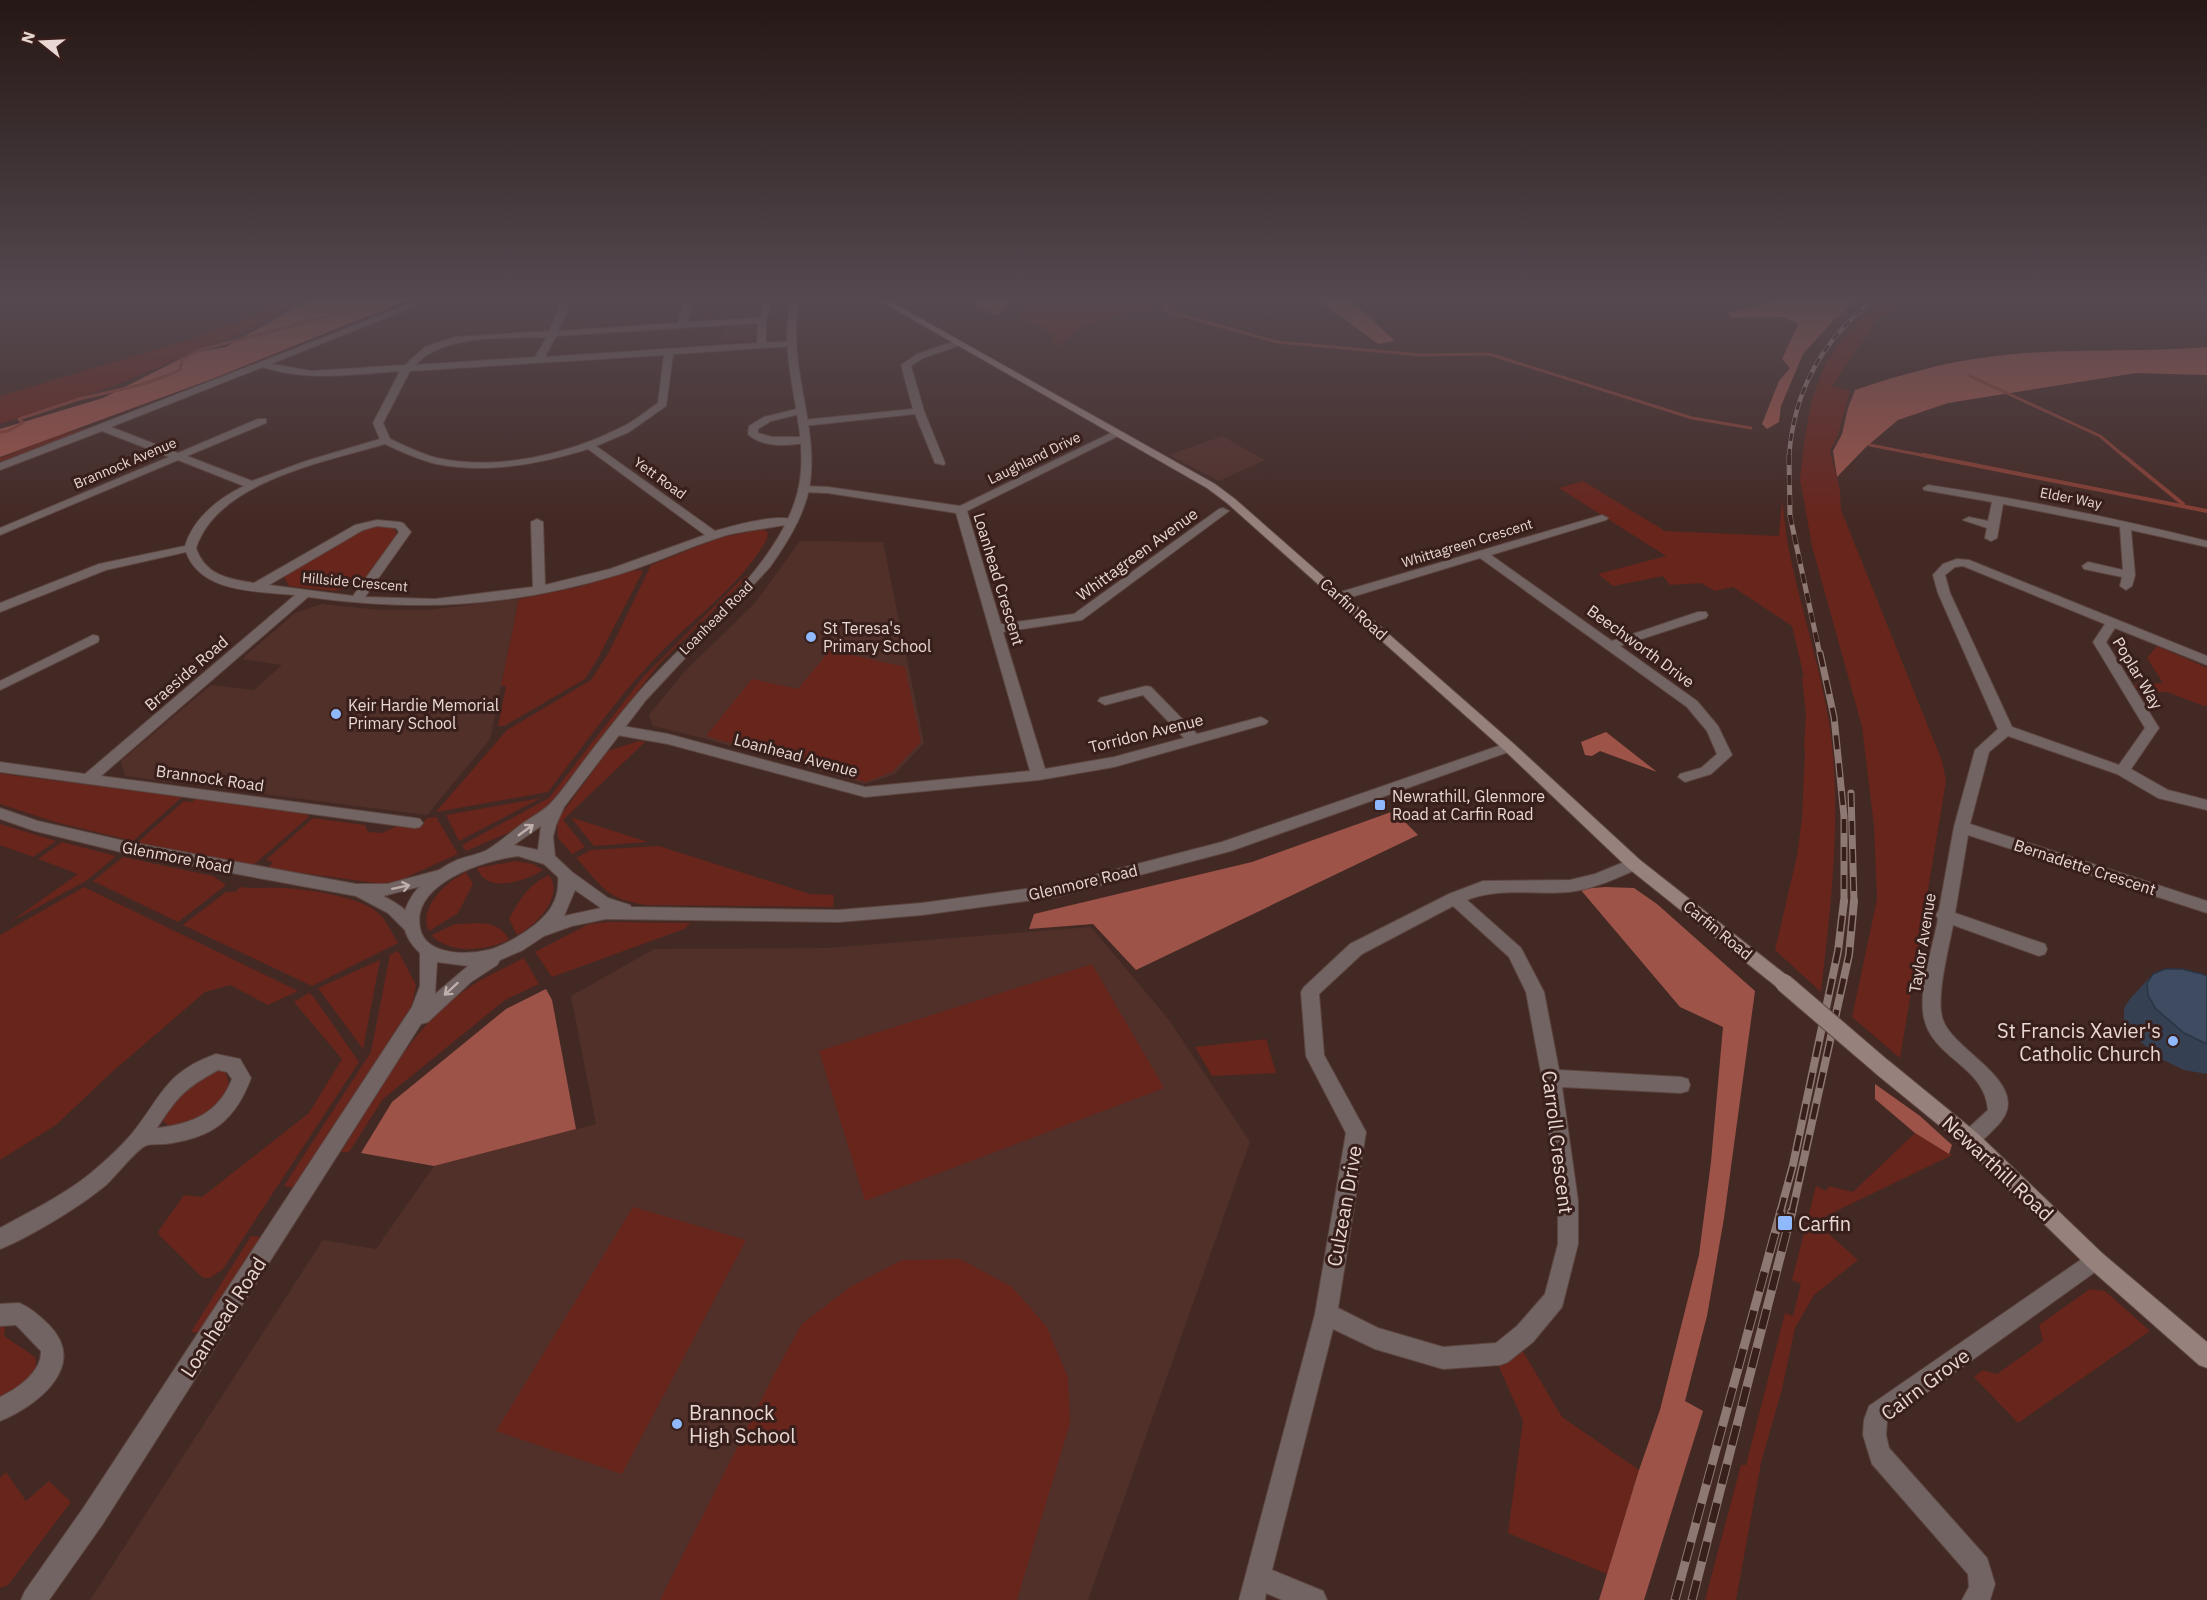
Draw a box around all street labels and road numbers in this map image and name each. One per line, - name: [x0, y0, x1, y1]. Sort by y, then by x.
- street label: Laughland Drive: [985, 428, 1084, 488]
- street label: Brannock Avenue: [71, 433, 179, 493]
- street label: Yett Road: [630, 453, 690, 503]
- street label: Elder Way: [2038, 483, 2104, 513]
- street label: Whittagreen Avenue: [1072, 503, 1202, 605]
- street label: Loanhead Crescent: [969, 510, 1029, 648]
- street label: Whittagreen Crescent: [1399, 514, 1535, 571]
- street label: Hillside Crescent: [301, 568, 409, 596]
- street label: Carfin Road: [1316, 574, 1392, 644]
- street label: Loanhead Road: [675, 577, 757, 659]
- street label: Beechworth Drive: [1583, 600, 1699, 692]
- street label: Braeside Road: [140, 631, 232, 715]
- street label: Poplar Way: [2109, 633, 2167, 713]
- street label: Torridon Avenue: [1087, 709, 1206, 757]
- street label: Loanhead Avenue: [732, 729, 860, 781]
- street label: Brannock Road: [155, 761, 265, 795]
- street label: Bernadette Crescent: [2011, 835, 2159, 899]
- street label: Glenmore Road: [120, 837, 234, 877]
- street label: Glenmore Road: [1026, 860, 1140, 904]
- street label: Taylor Avenue: [1904, 891, 1940, 994]
- street label: Carfin Road: [1679, 896, 1757, 964]
- street label: Carroll Crescent: [1536, 1069, 1580, 1215]
- street label: Newarthill Road: [1936, 1109, 2060, 1227]
- street label: Culzean Drive: [1320, 1143, 1368, 1269]
- street label: Loanhead Road: [174, 1252, 272, 1382]
- street label: Cairn Grove: [1875, 1342, 1975, 1426]

